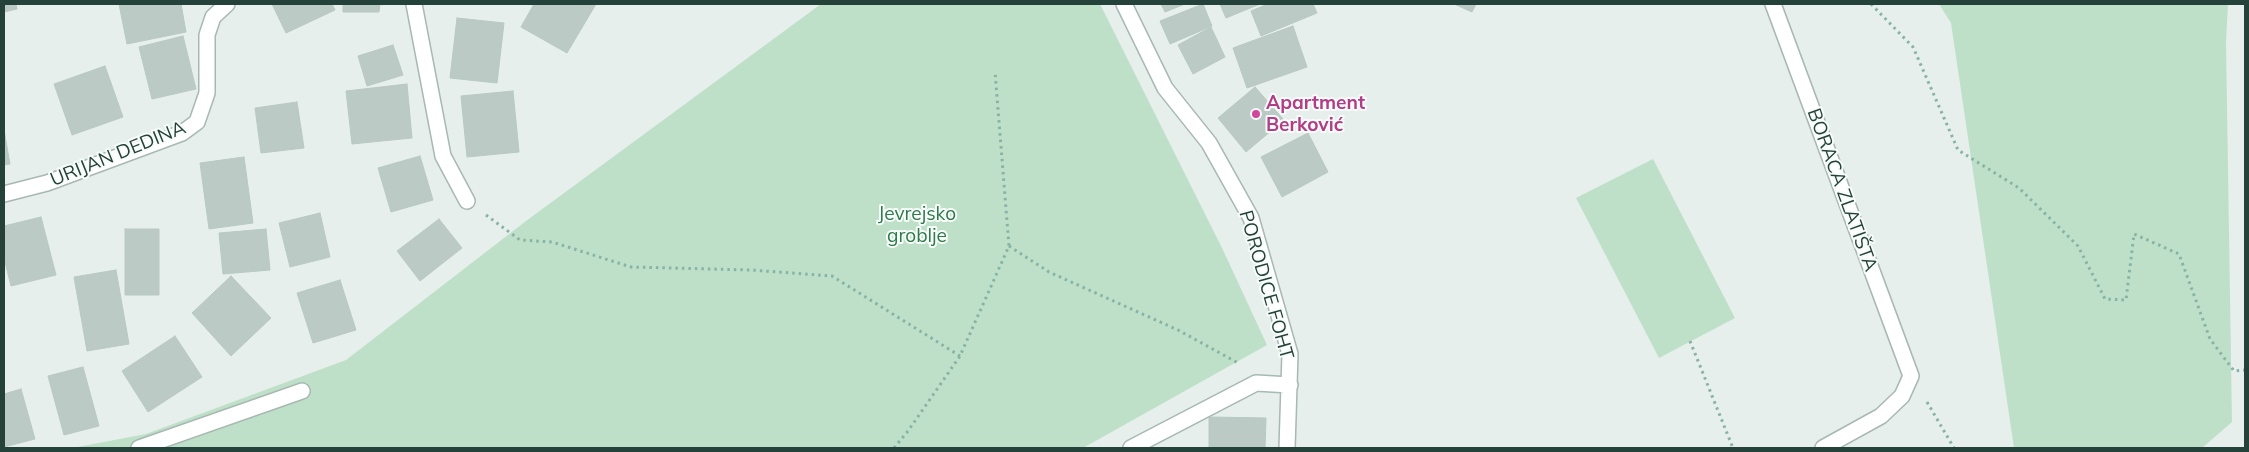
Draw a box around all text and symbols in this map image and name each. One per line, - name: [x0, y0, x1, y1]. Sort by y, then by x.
- place label: Apartment Berković: [1266, 92, 1365, 136]
- street label: BORACA ZLATIŠTA: [1802, 105, 1882, 275]
- marker: Apartment Berković: [1250, 108, 1262, 120]
- street label: URIJAN DEDINA: [47, 116, 189, 192]
- park label: Jevrejsko groblje: [878, 203, 956, 247]
- street label: PORODICE FOHT: [1234, 208, 1298, 362]

